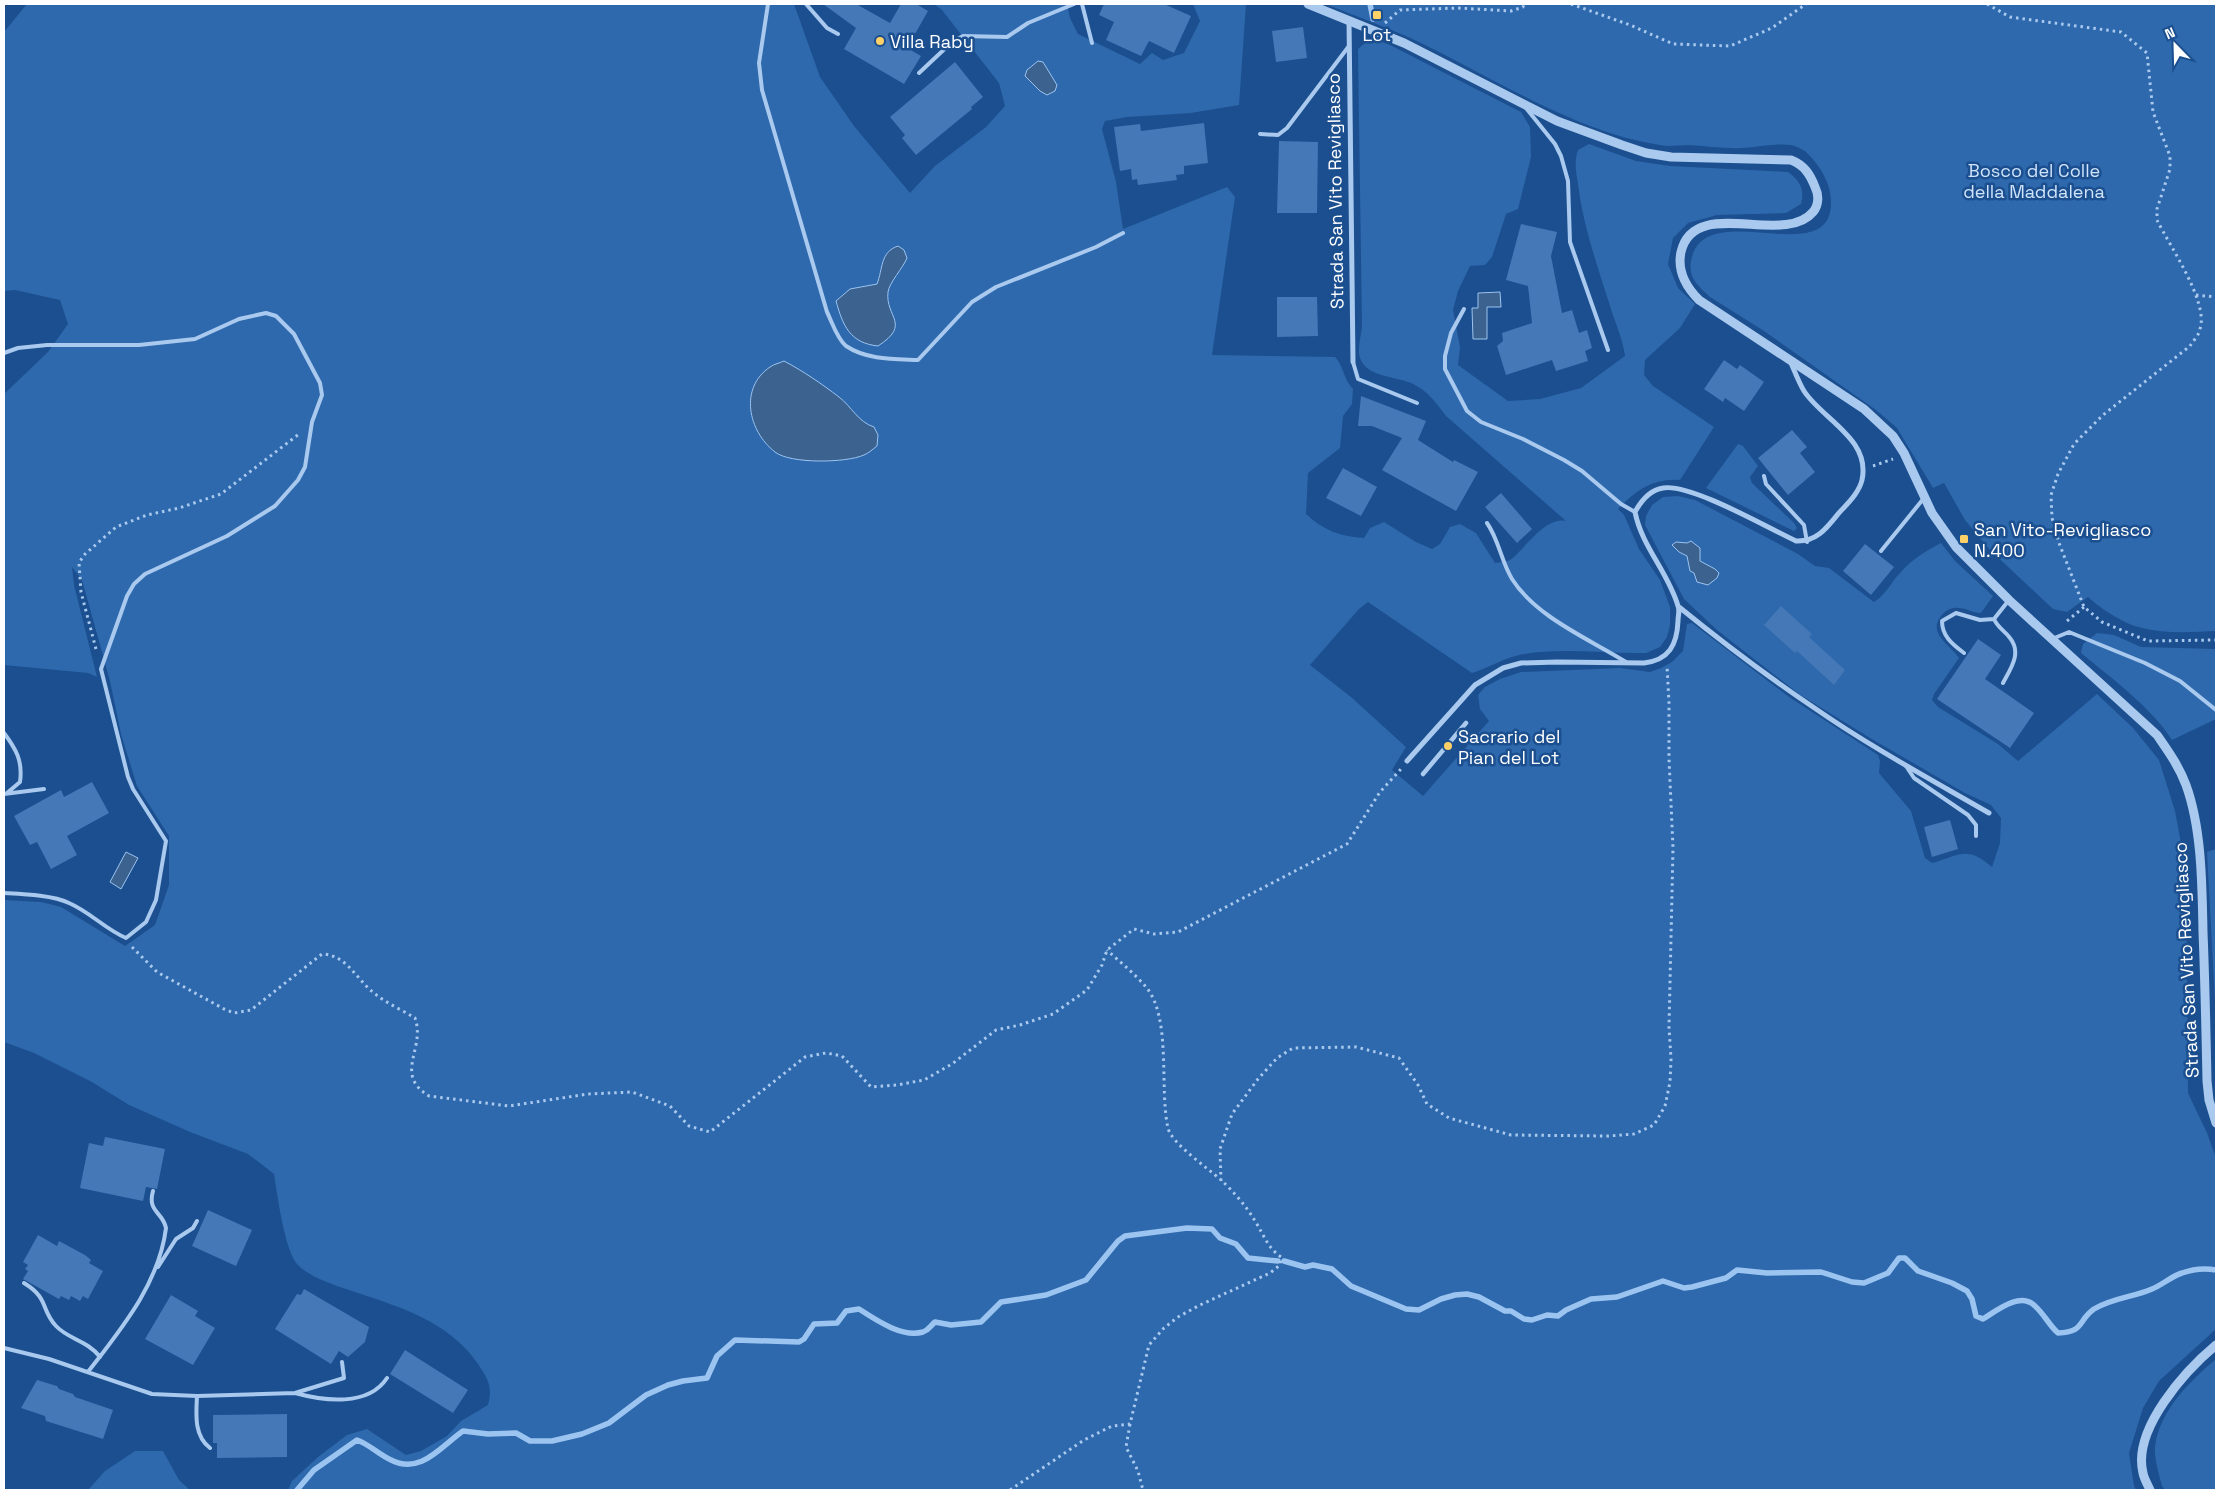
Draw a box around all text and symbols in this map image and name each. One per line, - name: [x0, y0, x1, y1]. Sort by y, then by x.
- marker: Lot: [1371, 9, 1383, 21]
- north arrow: [2150, 20, 2200, 70]
- place label: Lot: [1363, 23, 1391, 46]
- text: N: [2162, 23, 2178, 43]
- place label: Villa Raby: [890, 30, 974, 53]
- marker: Villa Raby: [874, 35, 886, 47]
- street label: Strada San Vito Revigliasco: [1321, 73, 1349, 309]
- park label: Bosco del Colle della Maddalena: [1963, 159, 2105, 203]
- place label: San Vito-Revigliasco N.400: [1974, 518, 2151, 562]
- marker: San Vito-Revigliasco N.400: [1958, 533, 1970, 545]
- place label: Sacrario del Pian del Lot: [1458, 725, 1560, 769]
- marker: Sacrario del Pian del Lot: [1442, 740, 1454, 752]
- street label: Strada San Vito Revigliasco: [2168, 841, 2204, 1079]

